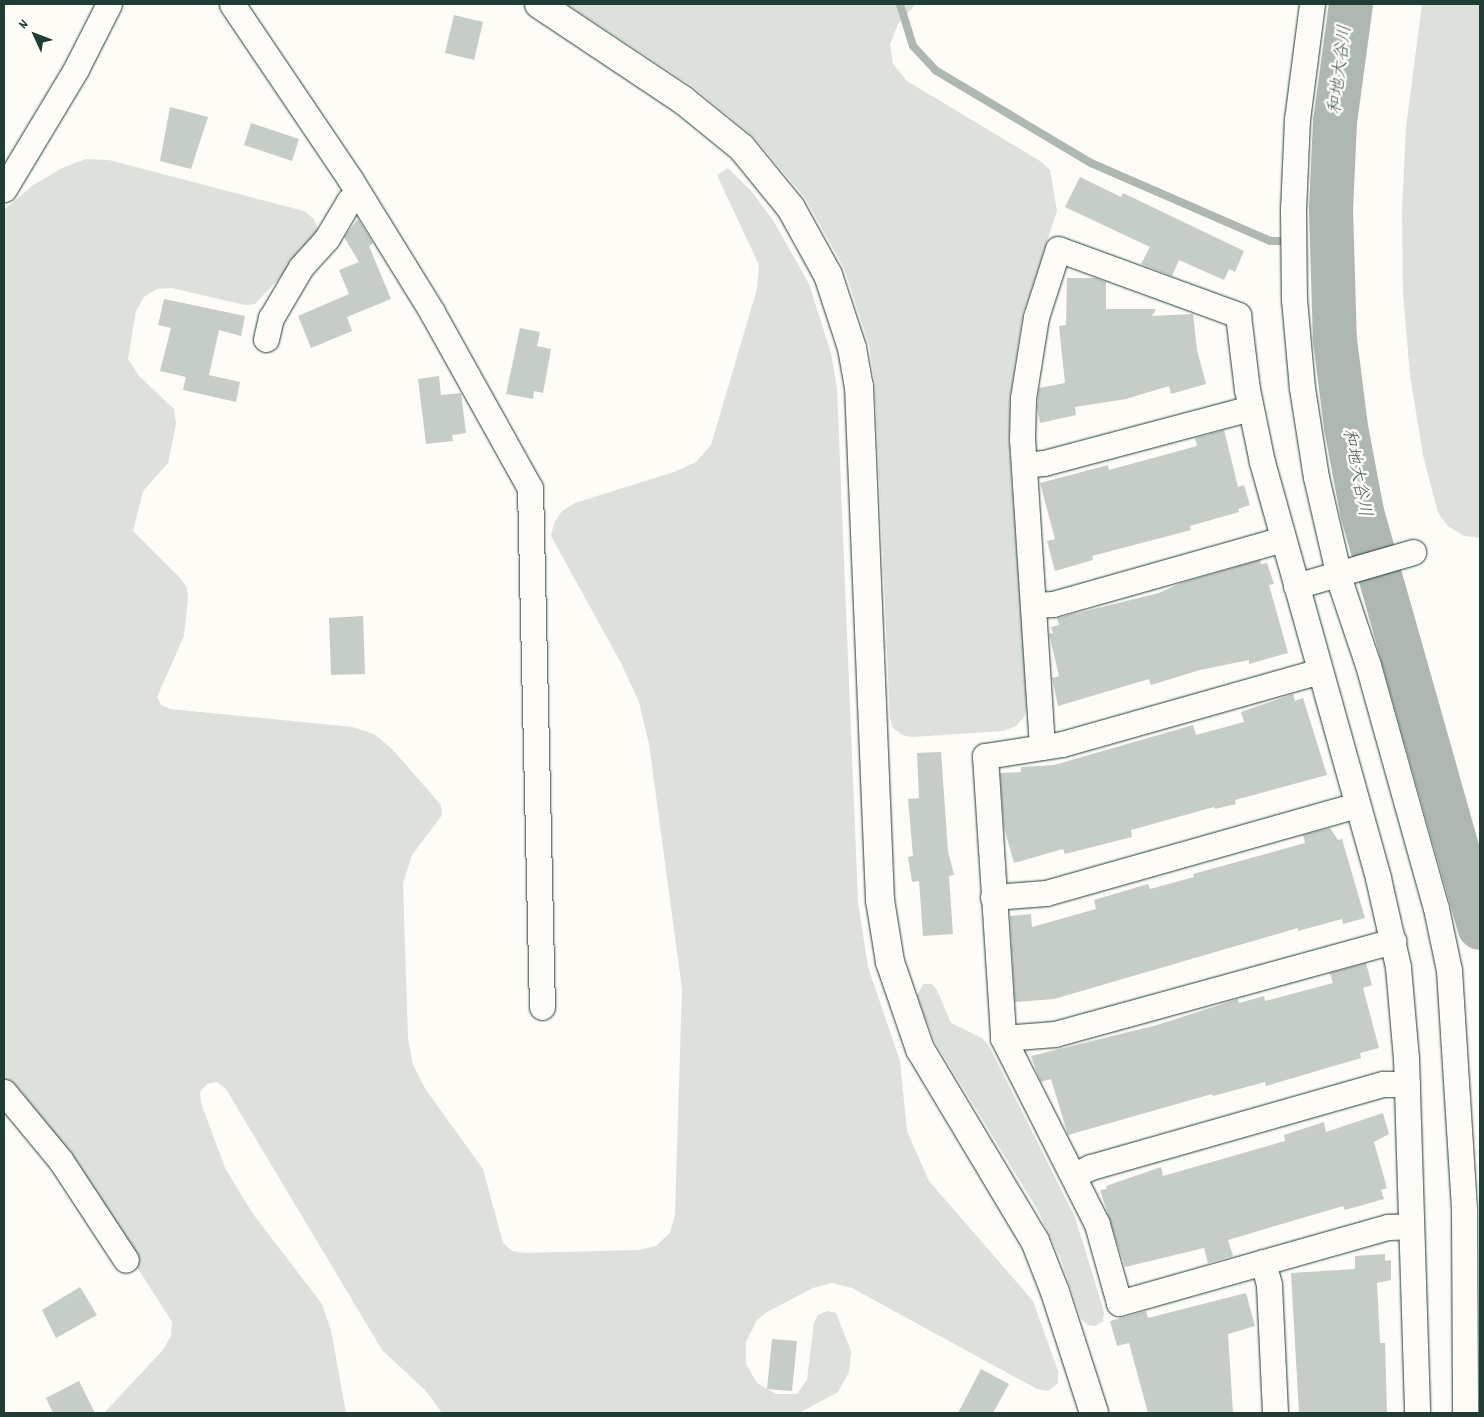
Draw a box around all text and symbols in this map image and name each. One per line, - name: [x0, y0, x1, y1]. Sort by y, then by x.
- north arrow: [10, 10, 60, 60]
- text: N: [14, 15, 34, 34]
- water label: 和地大谷川: [1326, 24, 1358, 116]
- water label: 和地大谷川: [1336, 427, 1374, 519]

